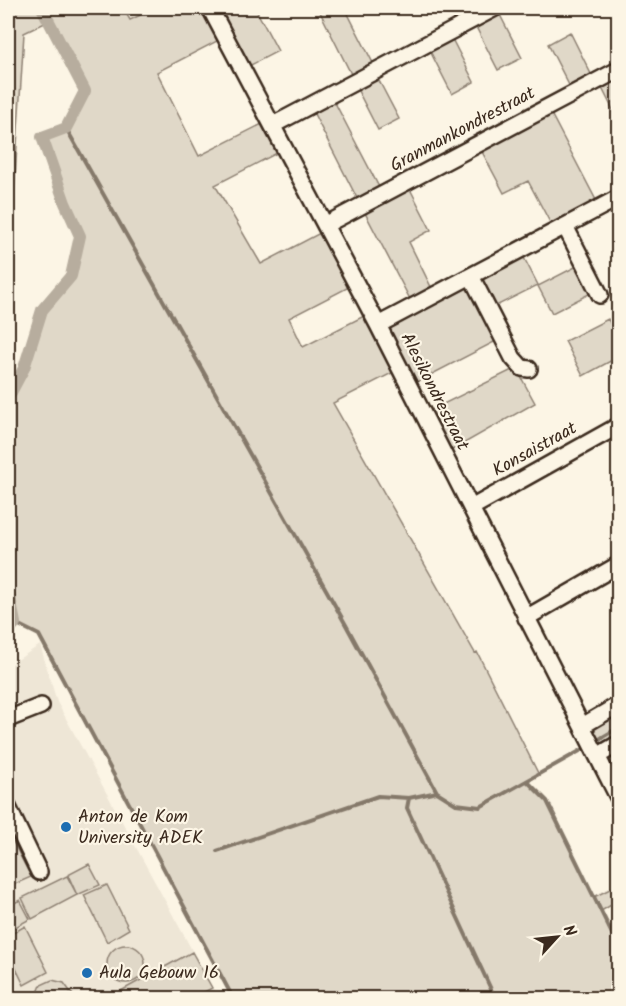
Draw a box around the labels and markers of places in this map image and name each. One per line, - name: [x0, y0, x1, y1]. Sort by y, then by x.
- place label: Anton de Kom University ADEK: [78, 803, 203, 853]
- marker: Anton de Kom University ADEK: [59, 820, 73, 834]
- place label: Aula Gebouw 16: [99, 959, 219, 988]
- marker: Aula Gebouw 16: [80, 966, 94, 980]

